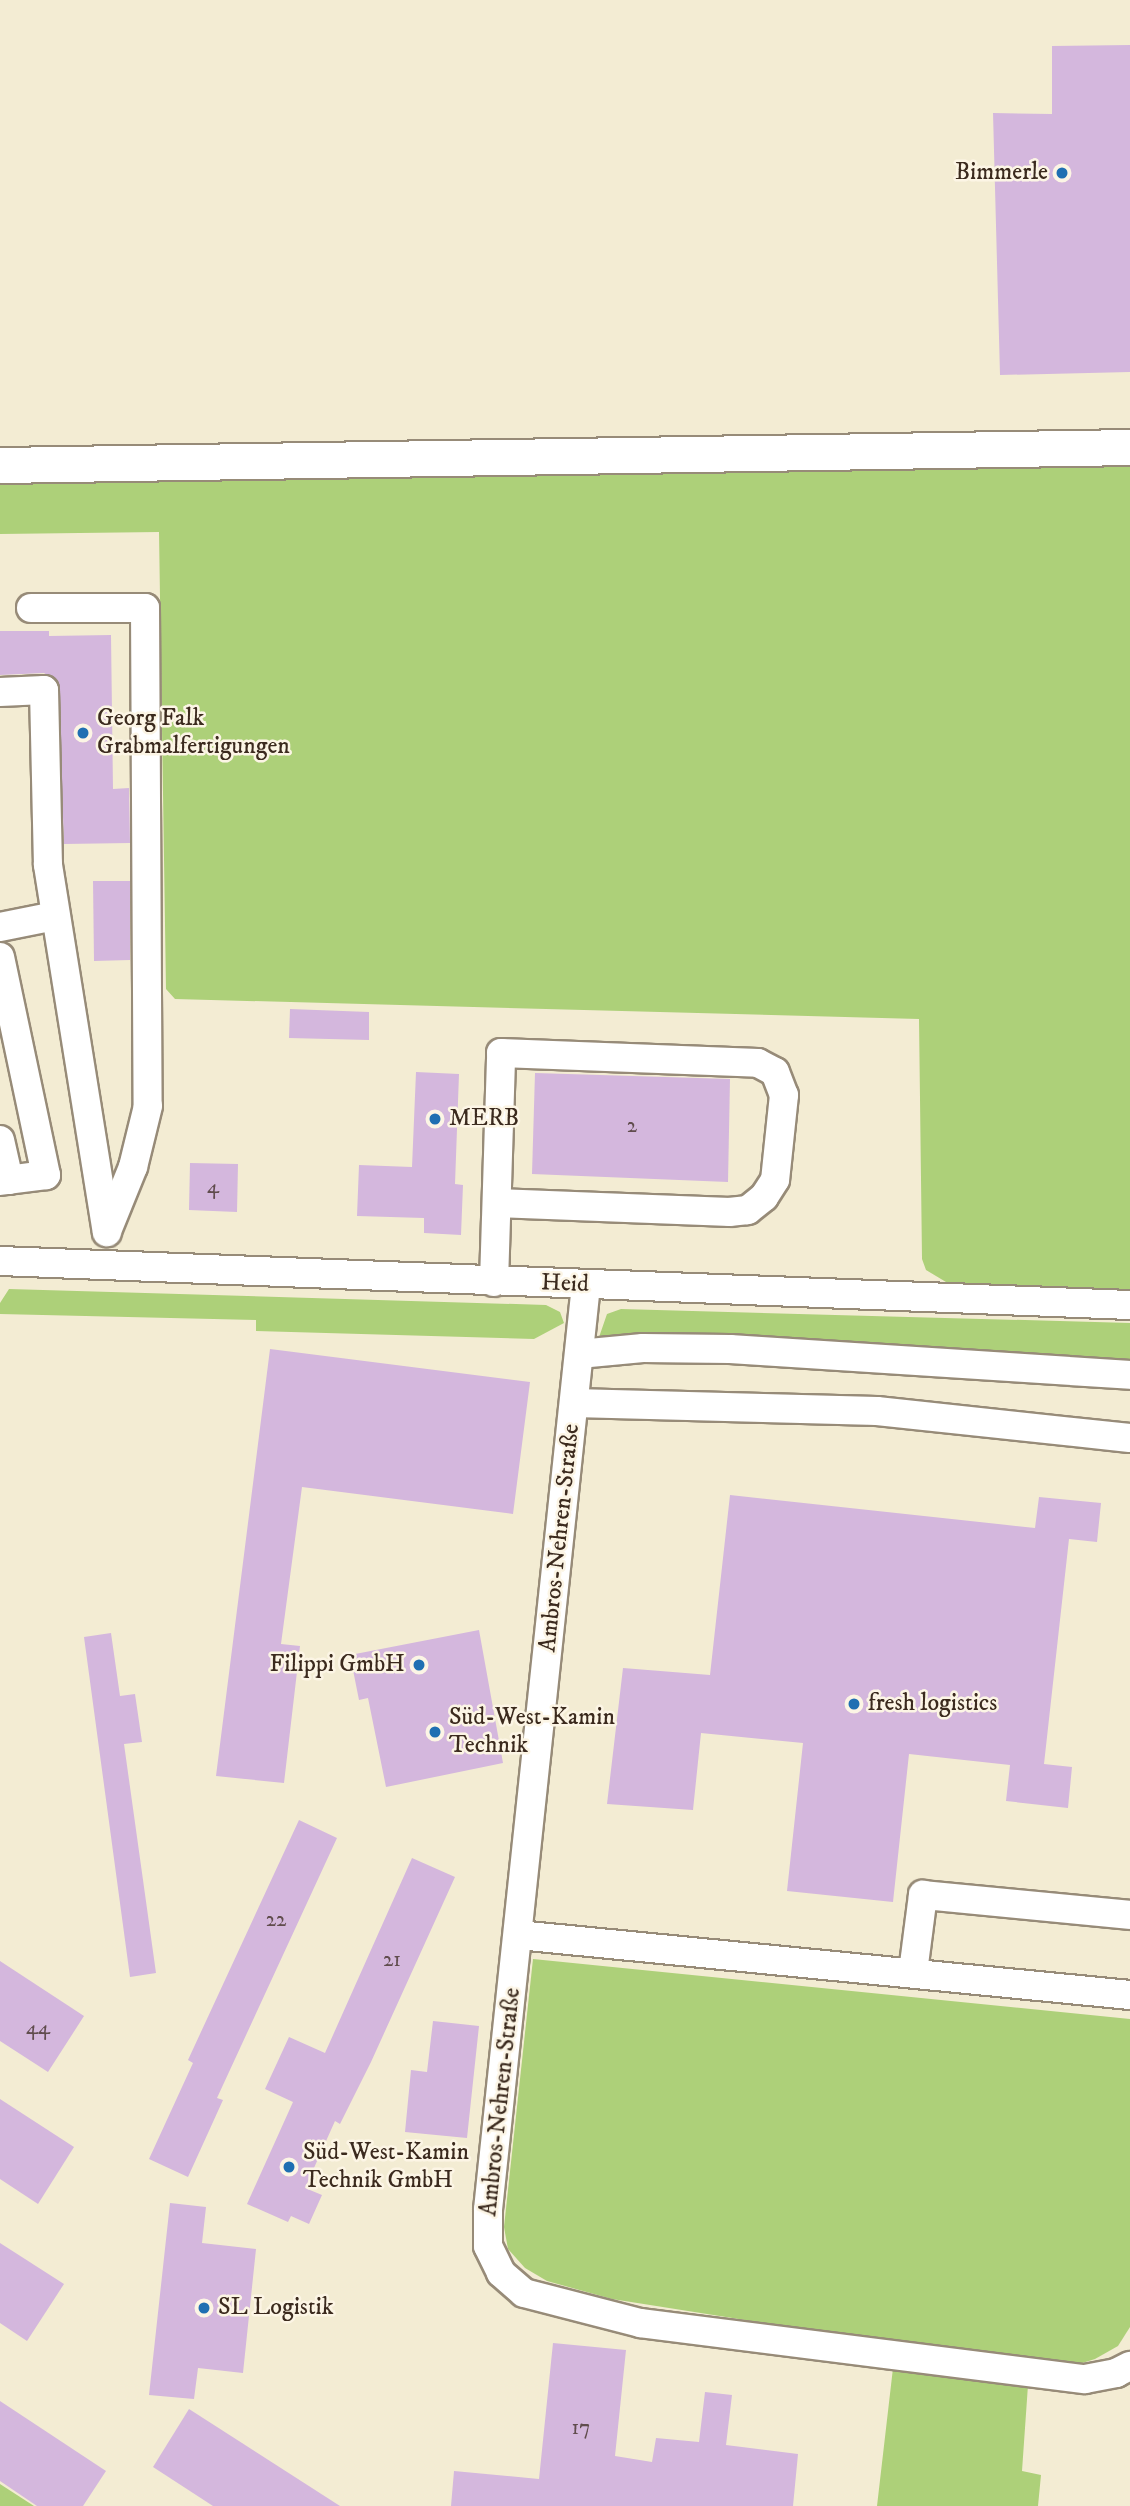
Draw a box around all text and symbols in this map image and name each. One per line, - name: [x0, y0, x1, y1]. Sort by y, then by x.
- place label: Bimmerle: [955, 159, 1048, 187]
- marker: Bimmerle: [1054, 165, 1070, 181]
- place label: Georg Falk Grabmalfertigungen: [97, 705, 290, 761]
- marker: Georg Falk Grabmalfertigungen: [75, 725, 91, 741]
- place label: MERB: [449, 1105, 519, 1133]
- marker: MERB: [427, 1111, 443, 1127]
- house number: 2: [627, 1113, 637, 1139]
- house number: 4: [207, 1174, 219, 1200]
- street label: Heid: [541, 1269, 589, 1299]
- street label: Ambros-Nehren-Straße: [534, 1422, 586, 1654]
- place label: Filippi GmbH: [269, 1651, 405, 1679]
- marker: Filippi GmbH: [411, 1657, 427, 1673]
- place label: fresh logistics: [868, 1690, 997, 1718]
- marker: fresh logistics: [846, 1696, 862, 1712]
- place label: Süd-West-Kamin Technik: [449, 1704, 615, 1760]
- marker: Süd-West-Kamin Technik: [427, 1724, 443, 1740]
- house number: 22: [266, 1907, 286, 1933]
- house number: 21: [383, 1947, 401, 1973]
- street label: Ambros-Nehren-Straße: [475, 1986, 527, 2218]
- house number: 44: [26, 2015, 50, 2041]
- place label: Süd-West-Kamin Technik GmbH: [303, 2139, 469, 2195]
- marker: Süd-West-Kamin Technik GmbH: [281, 2159, 297, 2175]
- place label: SL Logistik: [218, 2294, 334, 2322]
- marker: SL Logistik: [196, 2300, 212, 2316]
- house number: 17: [572, 2415, 590, 2441]

